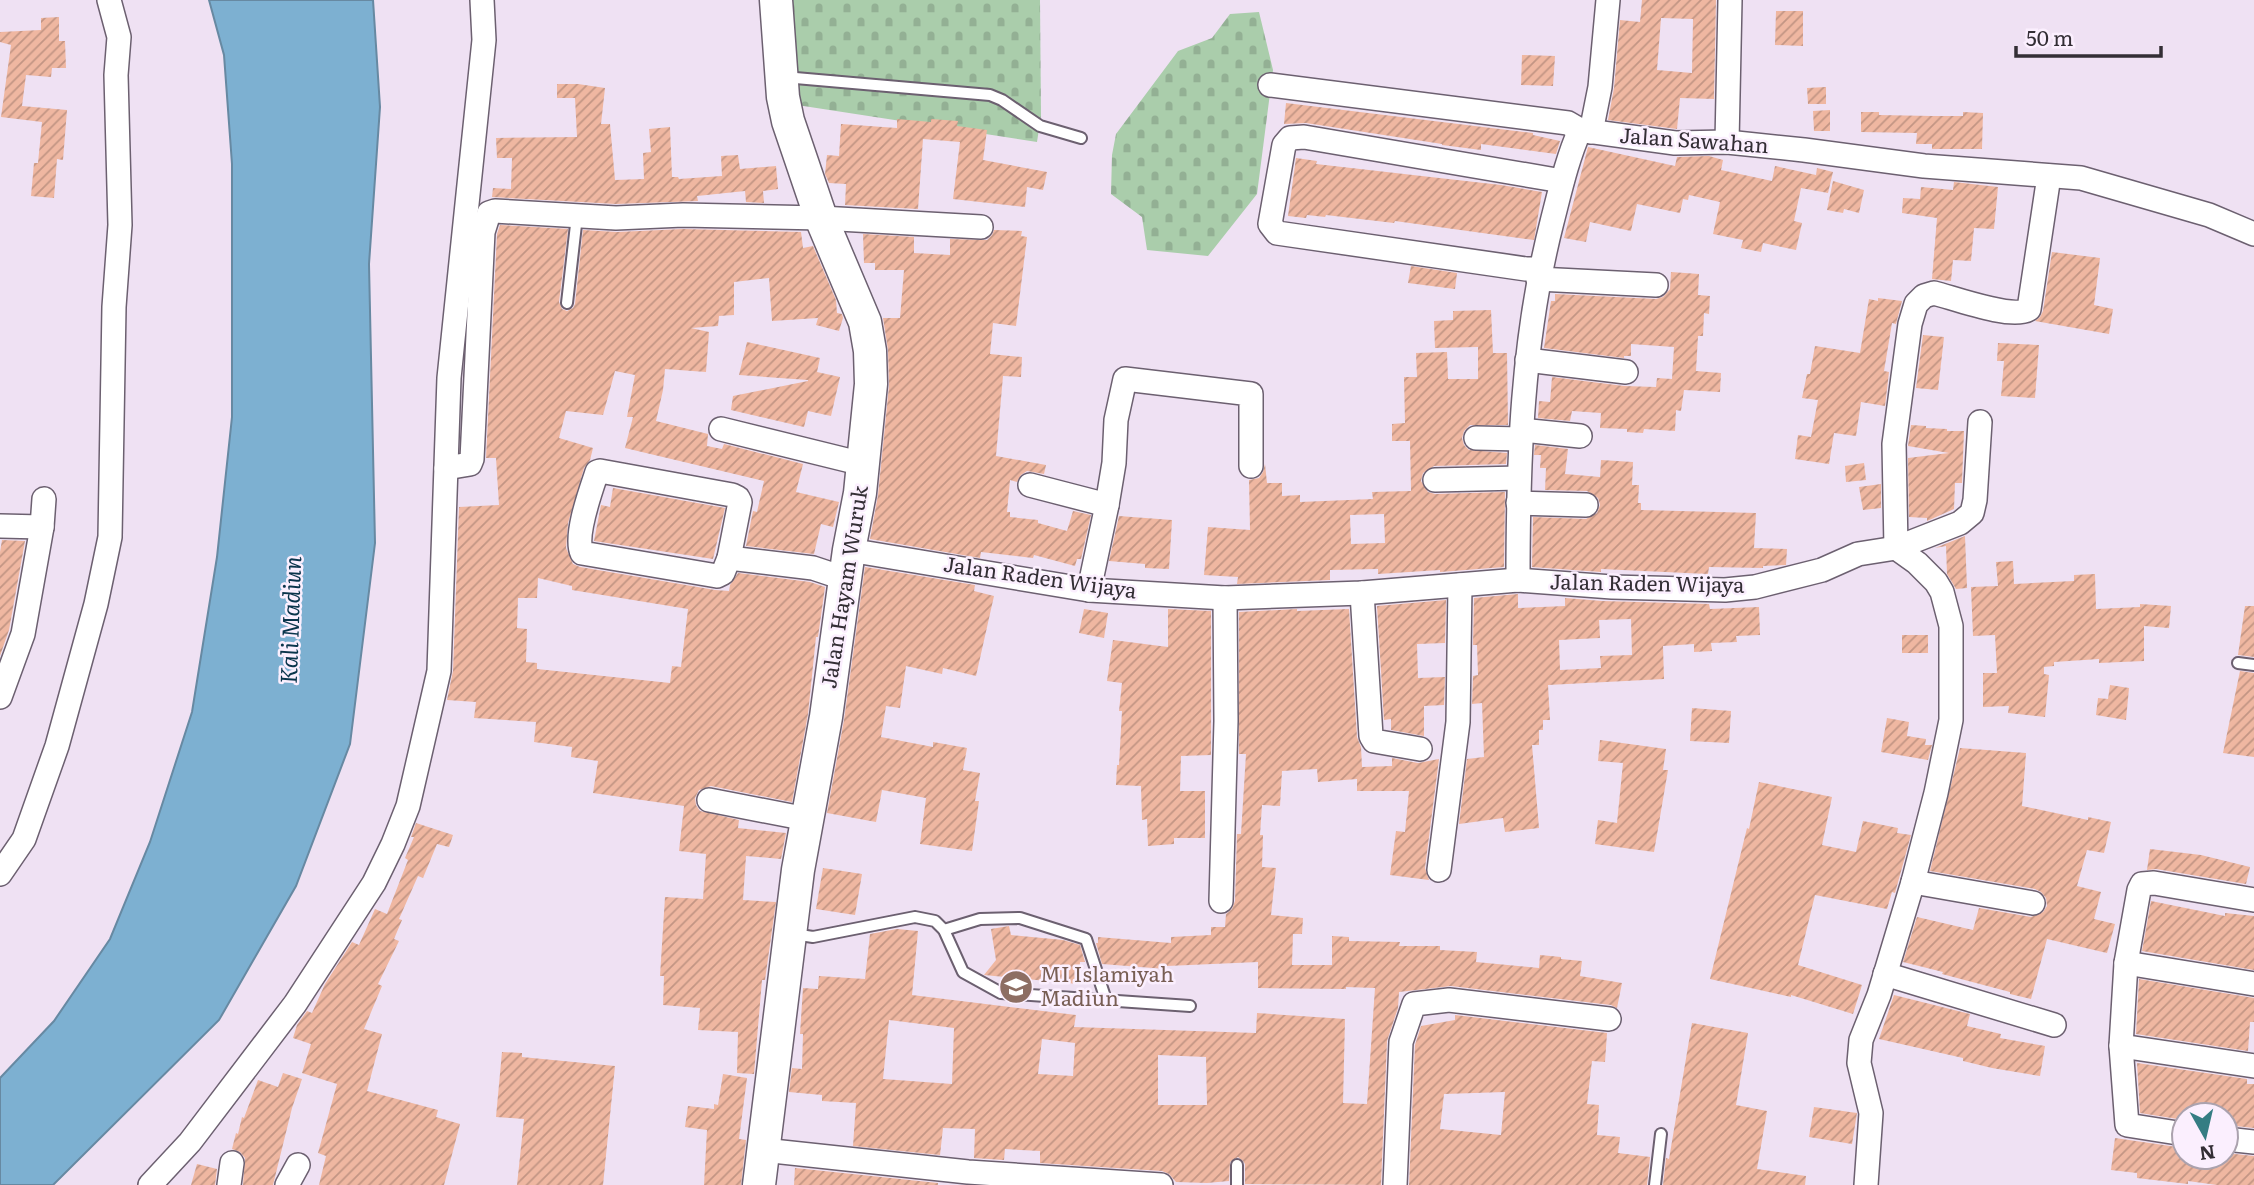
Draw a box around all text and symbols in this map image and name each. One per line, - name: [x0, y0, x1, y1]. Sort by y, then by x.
- scale bar: [2016, 14, 2161, 58]
- text: 50 m: [2026, 21, 2073, 52]
- street label: Jalan Sawahan: [1619, 118, 1770, 159]
- street label: Jalan Hayam Wuruk: [811, 483, 874, 690]
- street label: Jalan Raden Wijaya: [942, 547, 1140, 605]
- water label: Kali Madiun: [270, 555, 308, 684]
- street label: Jalan Raden Wijaya: [1549, 564, 1745, 599]
- place label: MI Islamiyah Madiun: [1040, 957, 1174, 1012]
- school or university icon: MI Islamiyah Madiun: [997, 968, 1035, 1006]
- north arrow: [2170, 1101, 2240, 1171]
- text: N: [2198, 1139, 2217, 1169]

